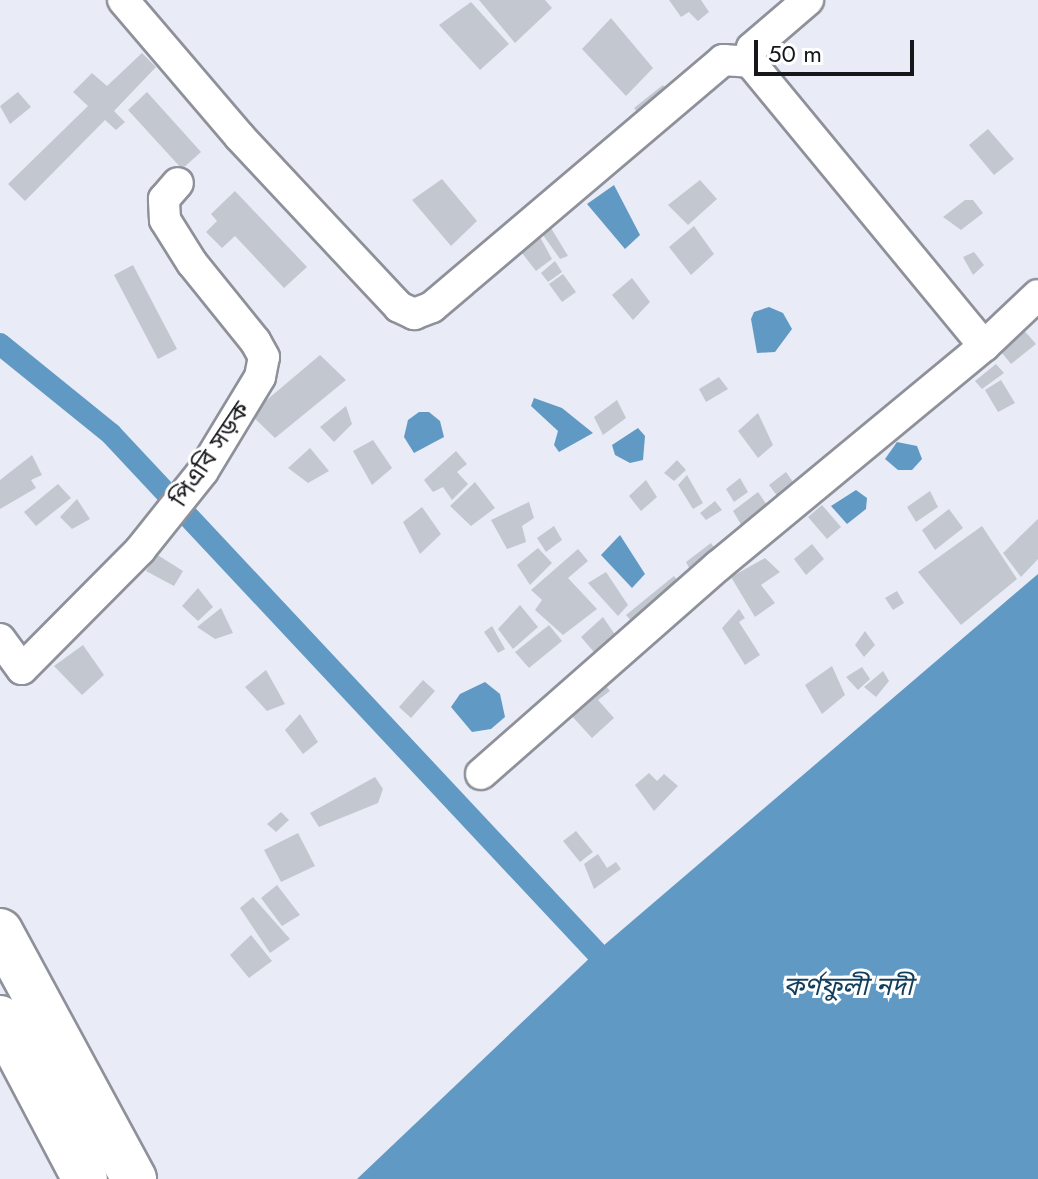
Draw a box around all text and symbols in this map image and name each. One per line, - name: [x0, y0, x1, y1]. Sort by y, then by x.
- scale bar: [758, 24, 918, 74]
- text: 50 m: [768, 36, 822, 71]
- street label: পিএবি সড়ক: [164, 396, 256, 512]
- water label: কর্ণফুলী নদী: [783, 971, 913, 1003]

